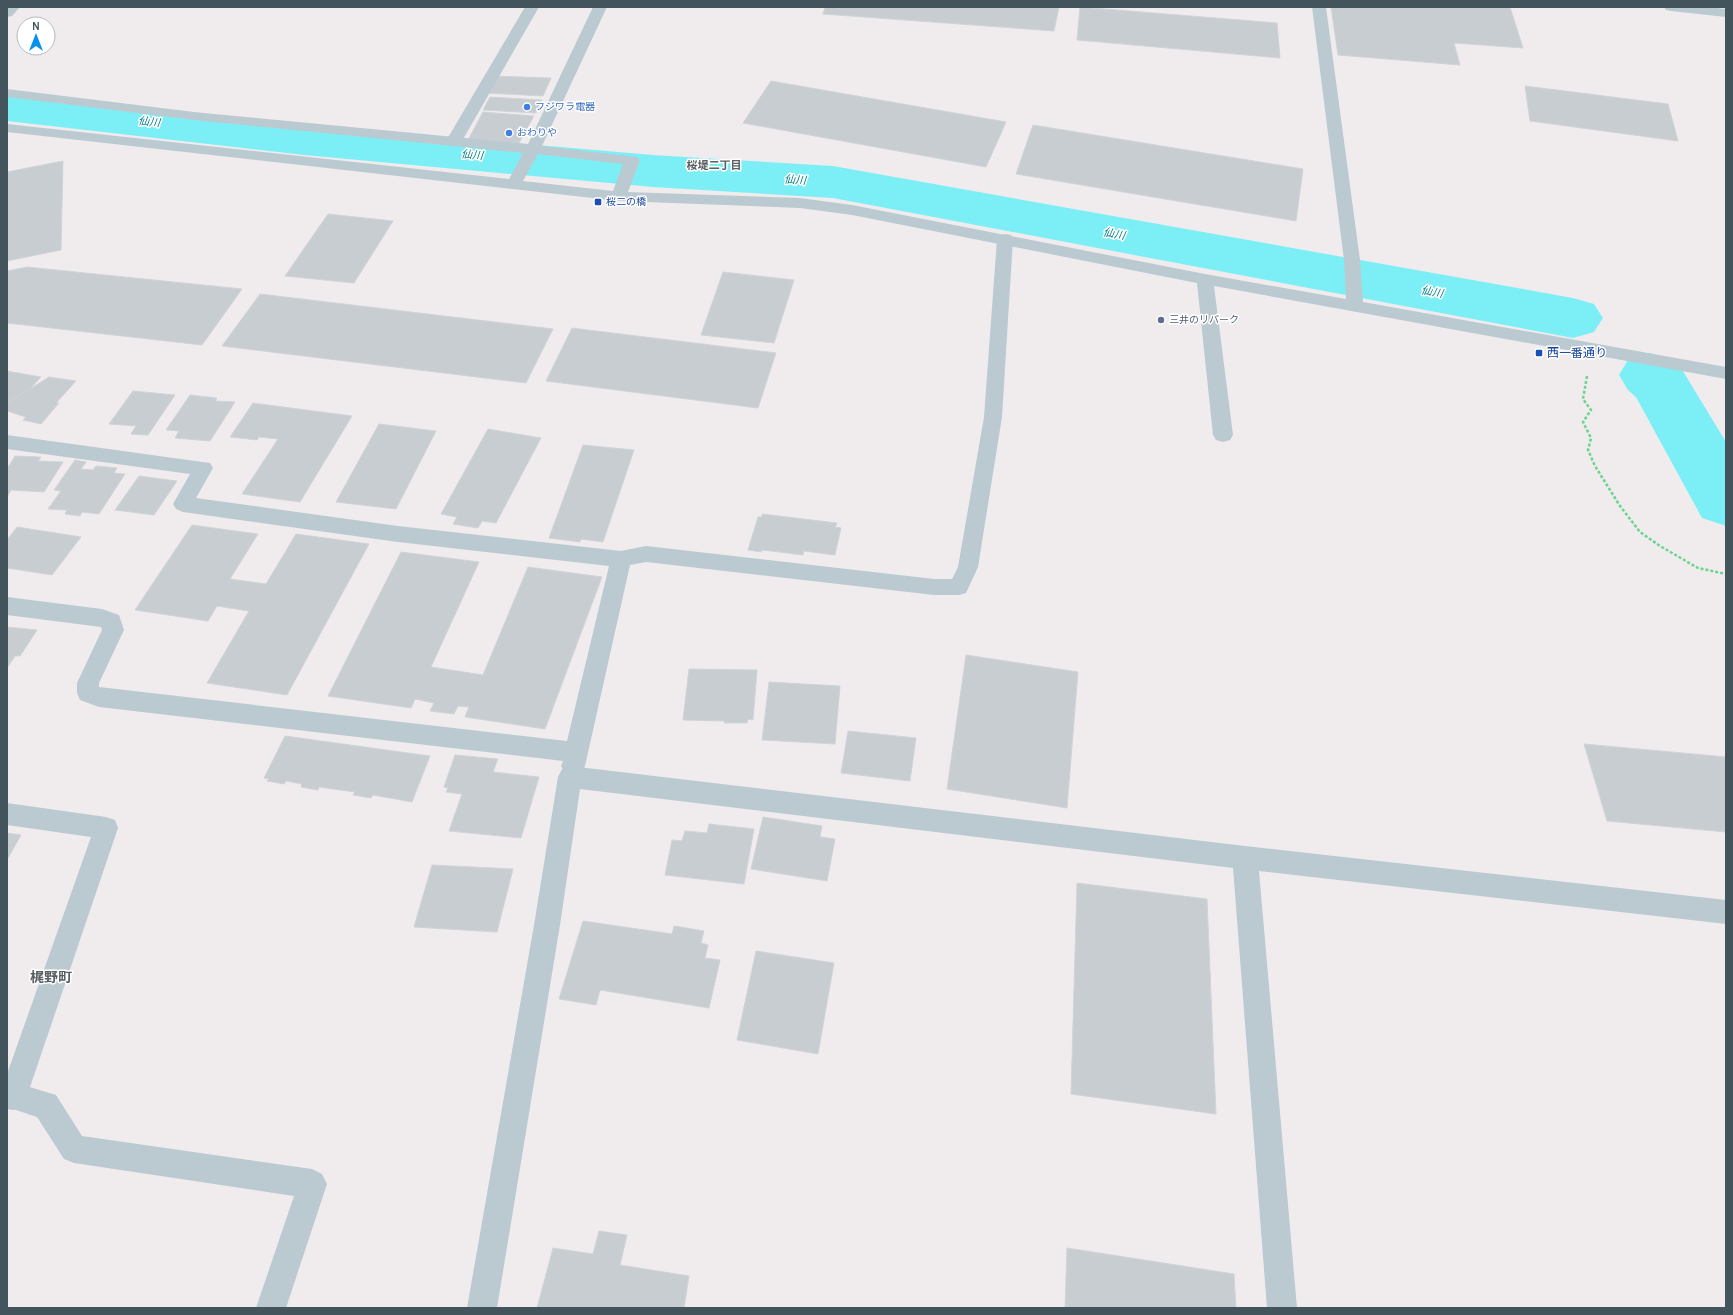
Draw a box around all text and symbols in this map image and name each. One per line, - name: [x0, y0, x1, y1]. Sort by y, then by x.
- north arrow: [16, 16, 56, 56]
- text: N: [32, 20, 40, 33]
- place label: フジワラ電器: [535, 101, 595, 113]
- marker: フジワラ電器: [522, 102, 532, 112]
- water label: 仙川: [137, 114, 162, 130]
- place label: おわりや: [517, 127, 557, 139]
- marker: おわりや: [504, 128, 514, 138]
- water label: 仙川: [460, 148, 485, 163]
- district label: 桜堤二丁目: [687, 159, 742, 172]
- water label: 仙川: [784, 173, 807, 187]
- place label: 桜二の橋: [606, 196, 646, 208]
- marker: 桜二の橋: [593, 197, 603, 207]
- water label: 仙川: [1102, 226, 1127, 242]
- water label: 仙川: [1420, 284, 1445, 300]
- place label: 三井のリパーク: [1169, 314, 1239, 326]
- marker: 三井のリパーク: [1156, 315, 1166, 325]
- place label: 西一番通り: [1547, 346, 1607, 360]
- marker: 西一番通り: [1534, 348, 1544, 358]
- district label: 梶野町: [30, 969, 72, 986]

